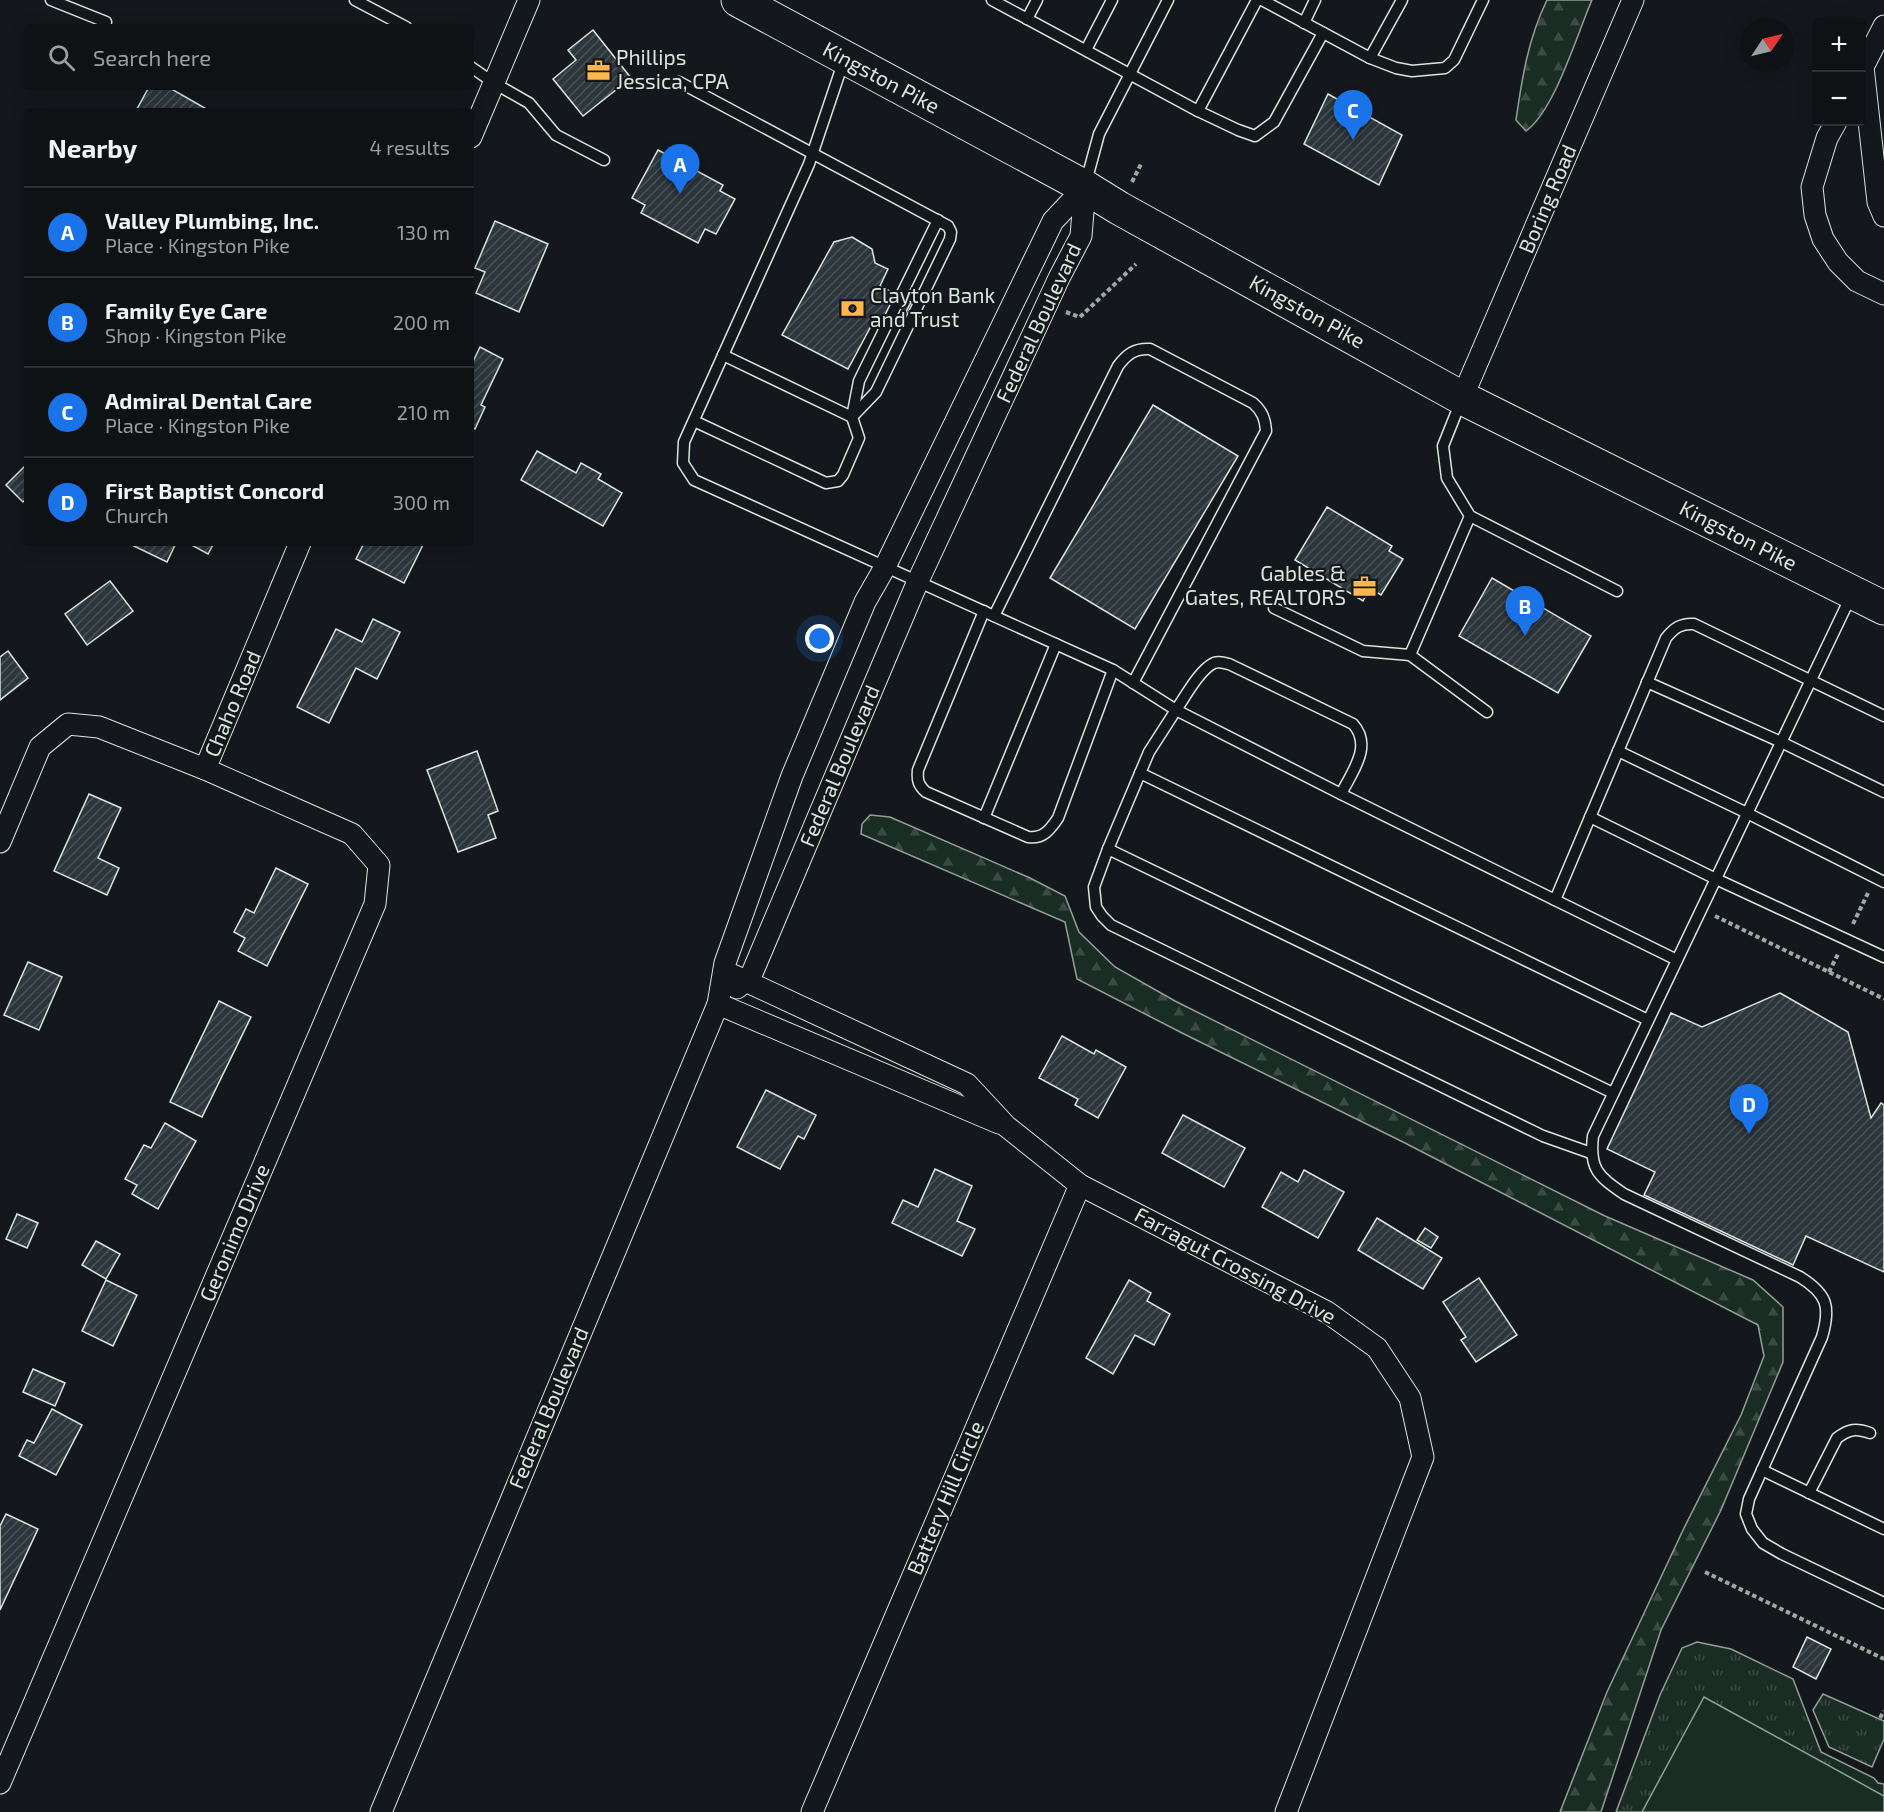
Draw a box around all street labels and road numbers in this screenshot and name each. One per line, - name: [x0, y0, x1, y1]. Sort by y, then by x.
- street label: Kingston Pike: [819, 36, 944, 118]
- street label: Boring Road: [1513, 140, 1581, 256]
- street label: Federal Boulevard: [990, 239, 1086, 406]
- street label: Kingston Pike: [1246, 269, 1370, 353]
- street label: Kingston Pike: [1676, 494, 1802, 575]
- street label: Chaho Road: [198, 647, 265, 760]
- street label: Federal Boulevard: [793, 681, 884, 850]
- street label: Geronimo Drive: [193, 1160, 274, 1305]
- street label: Farragut Crossing Drive: [1131, 1201, 1341, 1328]
- street label: Federal Boulevard: [502, 1323, 593, 1492]
- street label: Battery Hill Circle: [901, 1417, 988, 1578]

